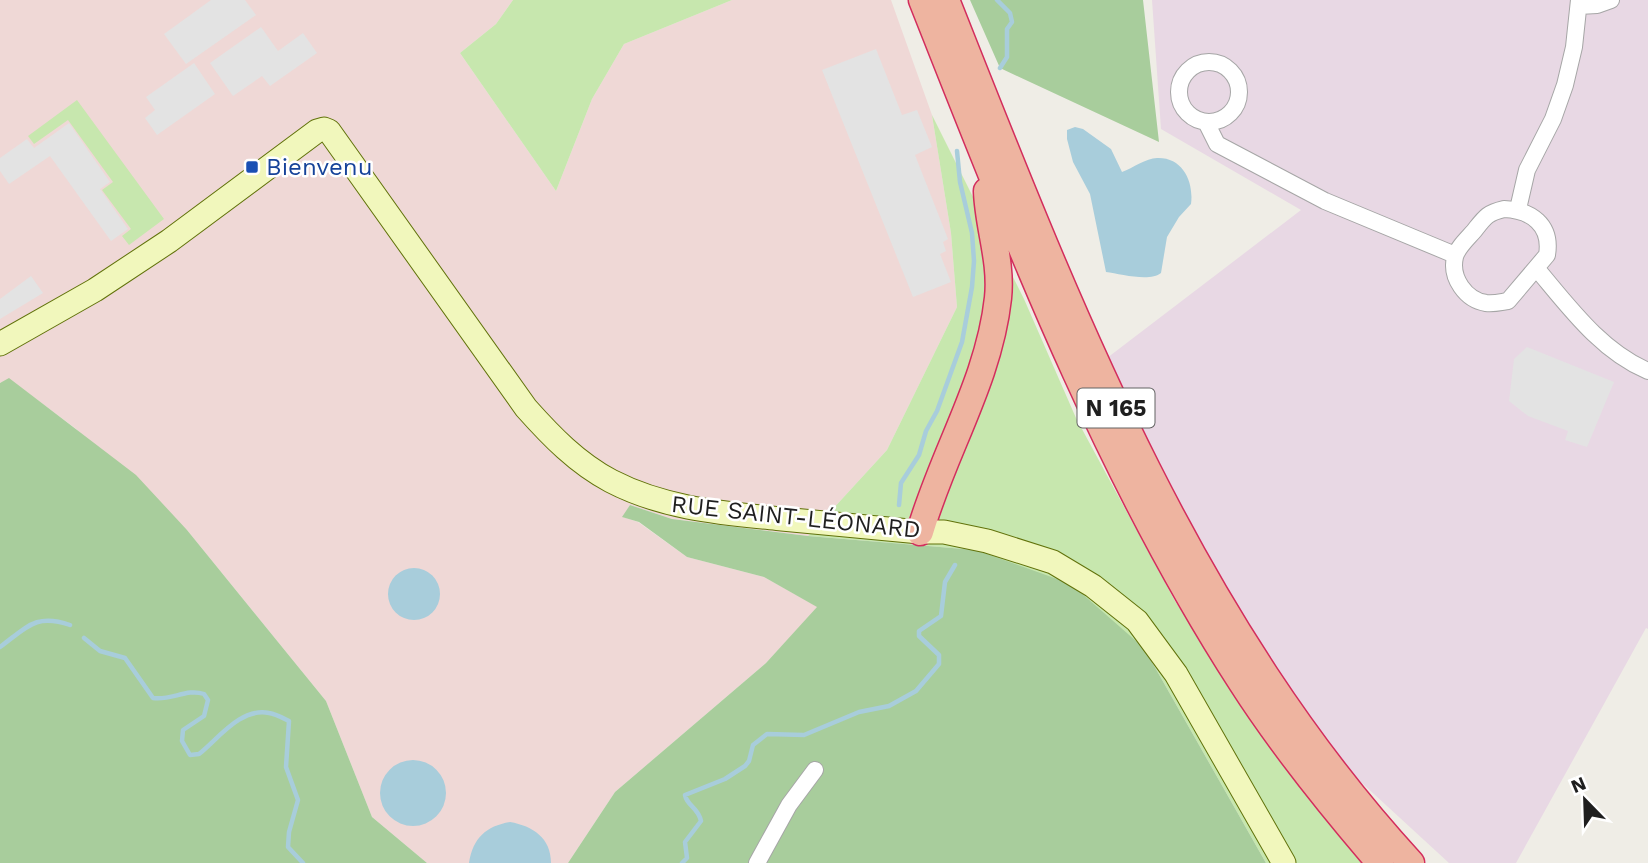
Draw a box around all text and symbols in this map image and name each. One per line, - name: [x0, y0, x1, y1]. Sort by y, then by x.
- place label: Bienvenu: [266, 153, 372, 181]
- marker: Bienvenu: [244, 159, 260, 175]
- road number: N 165: [1078, 388, 1154, 428]
- street label: RUE SAINT-LÉONARD: [670, 490, 922, 544]
- north arrow: [1550, 765, 1620, 835]
- text: N: [1568, 771, 1590, 798]

